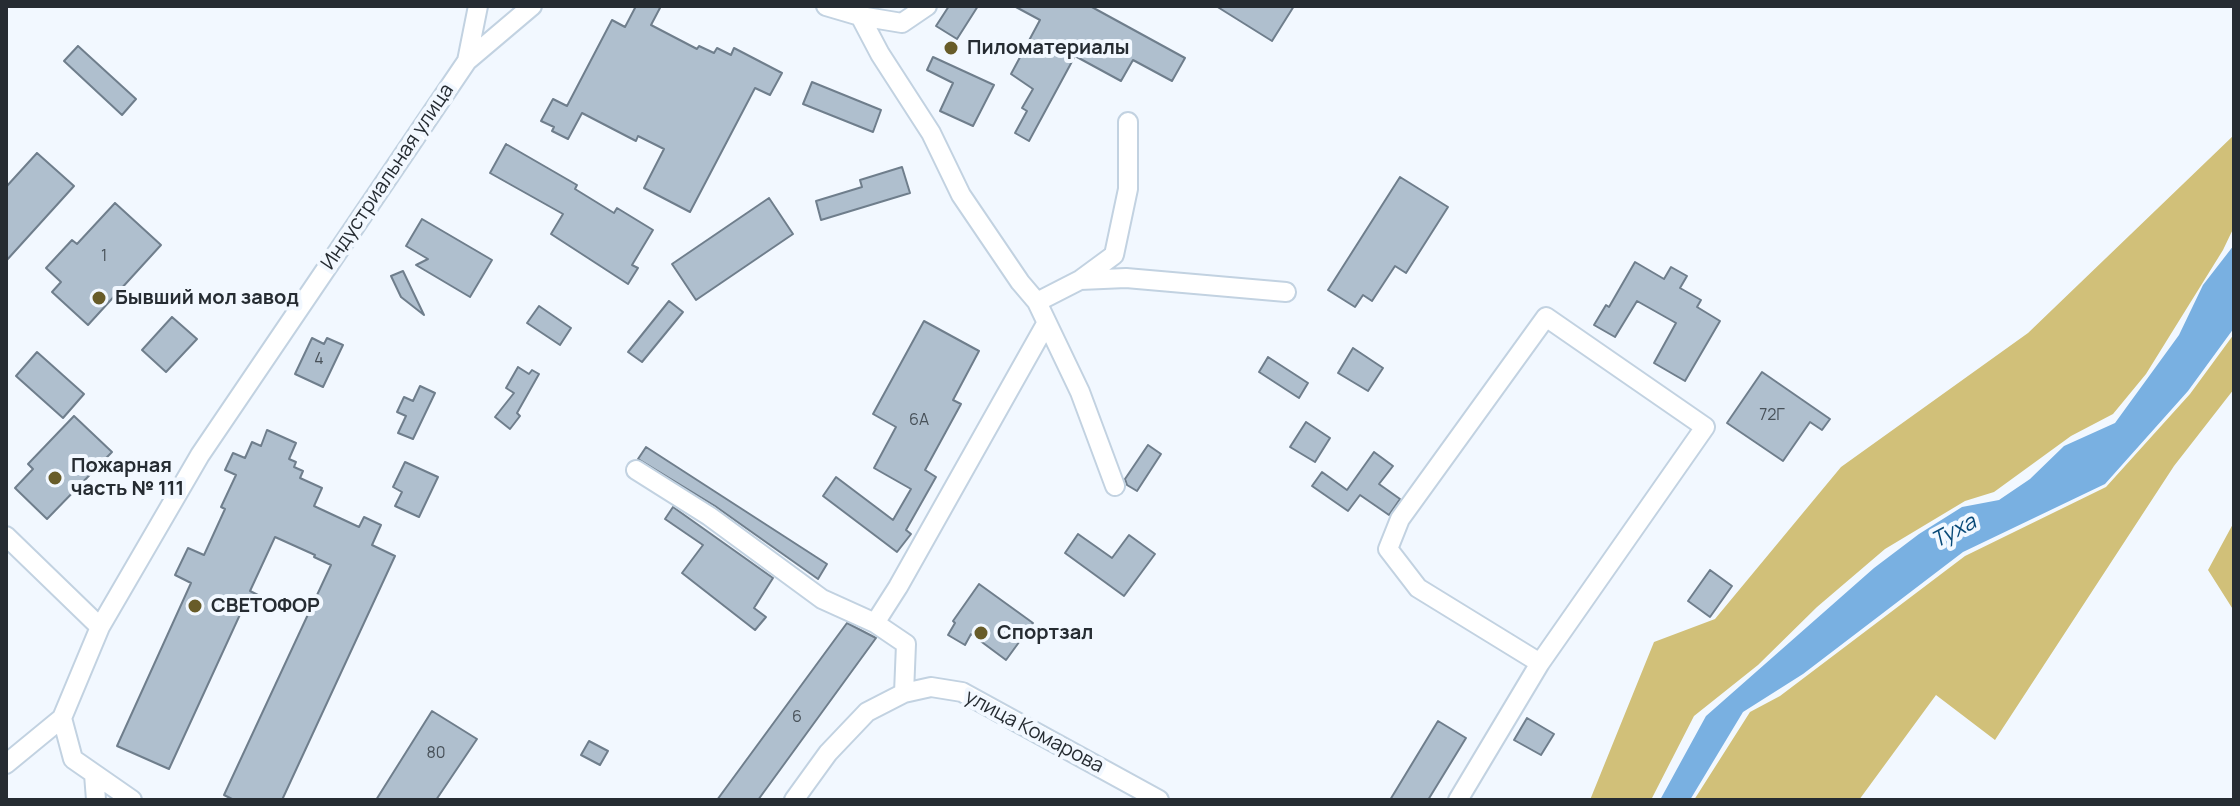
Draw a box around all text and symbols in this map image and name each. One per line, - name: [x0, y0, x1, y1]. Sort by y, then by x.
- place label: Пиломатериалы: [967, 36, 1130, 60]
- marker: Пиломатериалы: [942, 39, 960, 57]
- street label: Индустриальная улица: [317, 79, 459, 275]
- house number: 1: [101, 247, 107, 267]
- place label: Бывший мол завод: [115, 286, 299, 310]
- marker: Бывший мол завод: [90, 289, 108, 307]
- house number: 4: [314, 350, 324, 370]
- house number: 72Г: [1759, 406, 1785, 426]
- house number: 6А: [909, 411, 929, 431]
- place label: Пожарная часть № 111: [71, 454, 184, 501]
- marker: Пожарная часть № 111: [46, 469, 64, 487]
- water label: Туха: [1927, 509, 1981, 555]
- place label: СВЕТОФОР: [211, 594, 320, 618]
- marker: СВЕТОФОР: [186, 597, 204, 615]
- place label: Спортзал: [997, 621, 1093, 645]
- marker: Спортзал: [972, 624, 990, 642]
- street label: улица Комарова: [960, 685, 1108, 779]
- house number: 6: [792, 708, 802, 728]
- house number: 80: [426, 744, 446, 764]

